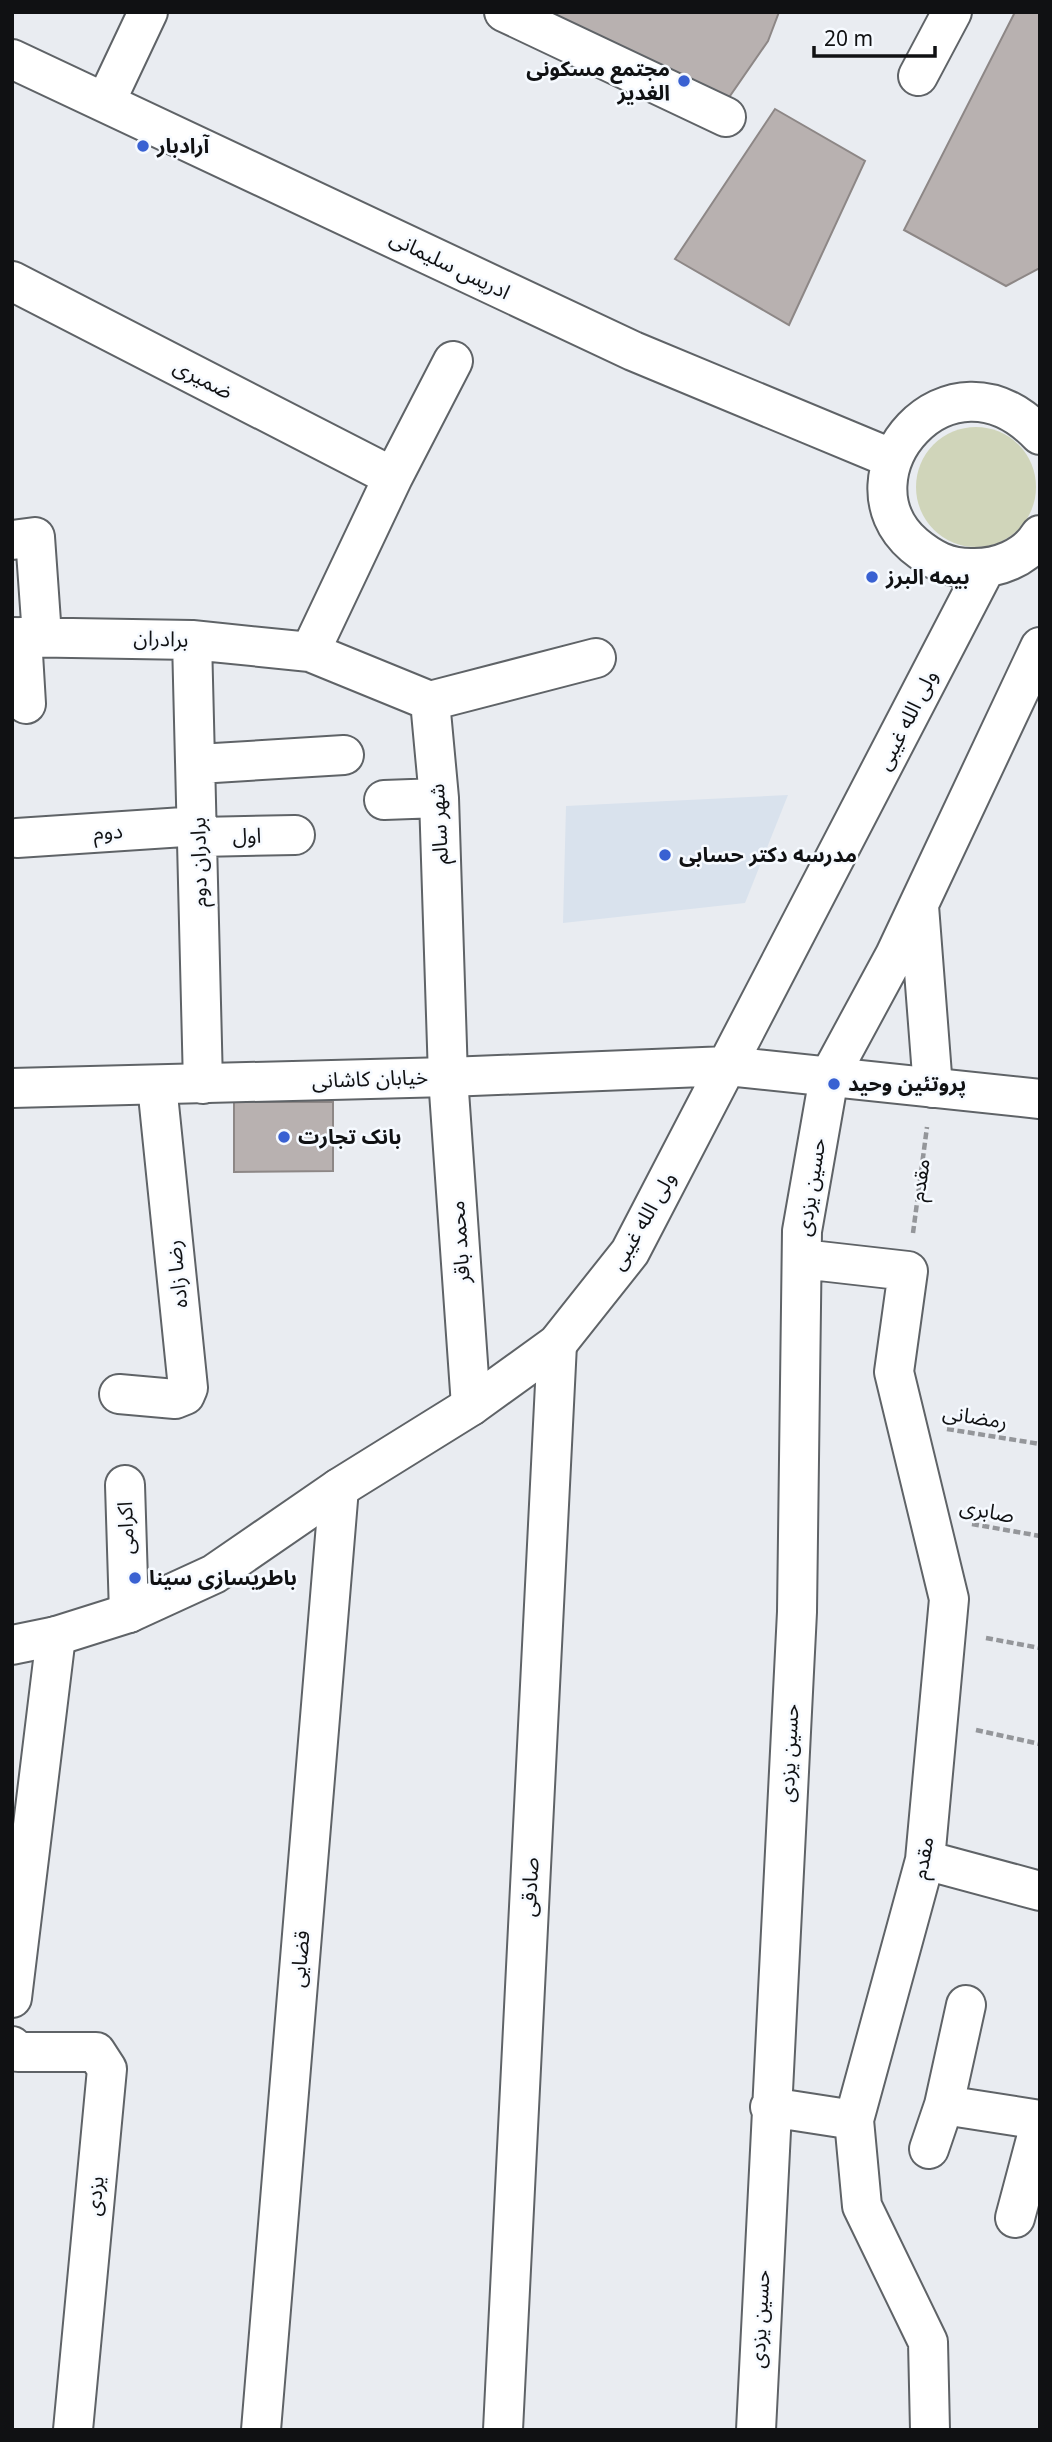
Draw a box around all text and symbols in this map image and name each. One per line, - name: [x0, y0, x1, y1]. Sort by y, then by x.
- scale bar: [814, 14, 935, 58]
- text: 20 m: [824, 24, 873, 52]
- place label: مجتمع مسکونی الغدیر: [526, 54, 670, 106]
- marker: مجتمع مسکونی الغدیر: [676, 73, 692, 89]
- place label: آرادبار: [156, 131, 210, 159]
- marker: آرادبار: [135, 138, 151, 154]
- street label: ادریس سلیمانی: [386, 223, 515, 305]
- street label: ضمیری: [169, 351, 238, 405]
- place label: بیمه البرز: [885, 562, 970, 590]
- marker: بیمه البرز: [864, 569, 880, 585]
- street label: برادران: [133, 623, 189, 653]
- street label: ولی الله غیبی: [869, 665, 943, 775]
- street label: شهر سالم: [422, 783, 456, 865]
- street label: دوم: [92, 816, 124, 849]
- street label: برادران دوم: [183, 817, 216, 907]
- street label: اول: [232, 821, 262, 849]
- place label: مدرسه دکتر حسابی: [679, 840, 857, 868]
- marker: مدرسه دکتر حسابی: [657, 847, 673, 863]
- street label: خیابان کاشانی: [311, 1062, 429, 1094]
- place label: پروتئین وحید: [848, 1069, 966, 1098]
- marker: پروتئین وحید: [826, 1076, 842, 1092]
- place label: بانک تجارت: [298, 1122, 402, 1150]
- marker: بانک تجارت: [276, 1129, 292, 1145]
- street label: حسین یزدی: [788, 1136, 832, 1238]
- street label: مقدم: [902, 1157, 939, 1203]
- street label: ولی الله غیبی: [603, 1166, 682, 1275]
- street label: محمد باقر: [442, 1200, 476, 1285]
- street label: رضا زاده: [159, 1239, 193, 1310]
- street label: رمضانی: [941, 1397, 1009, 1435]
- street label: صابری: [958, 1491, 1017, 1529]
- street label: اکرامی: [110, 1501, 140, 1555]
- place label: باطریسازی سینا: [149, 1563, 297, 1591]
- marker: باطریسازی سینا: [127, 1570, 143, 1586]
- street label: حسین یزدی: [771, 1703, 805, 1803]
- street label: مقدم: [905, 1834, 942, 1882]
- street label: صادقی: [513, 1856, 545, 1918]
- street label: قضایی: [283, 1929, 315, 1989]
- street label: یزدی: [78, 2175, 110, 2217]
- street label: حسین یزدی: [742, 2269, 776, 2369]

